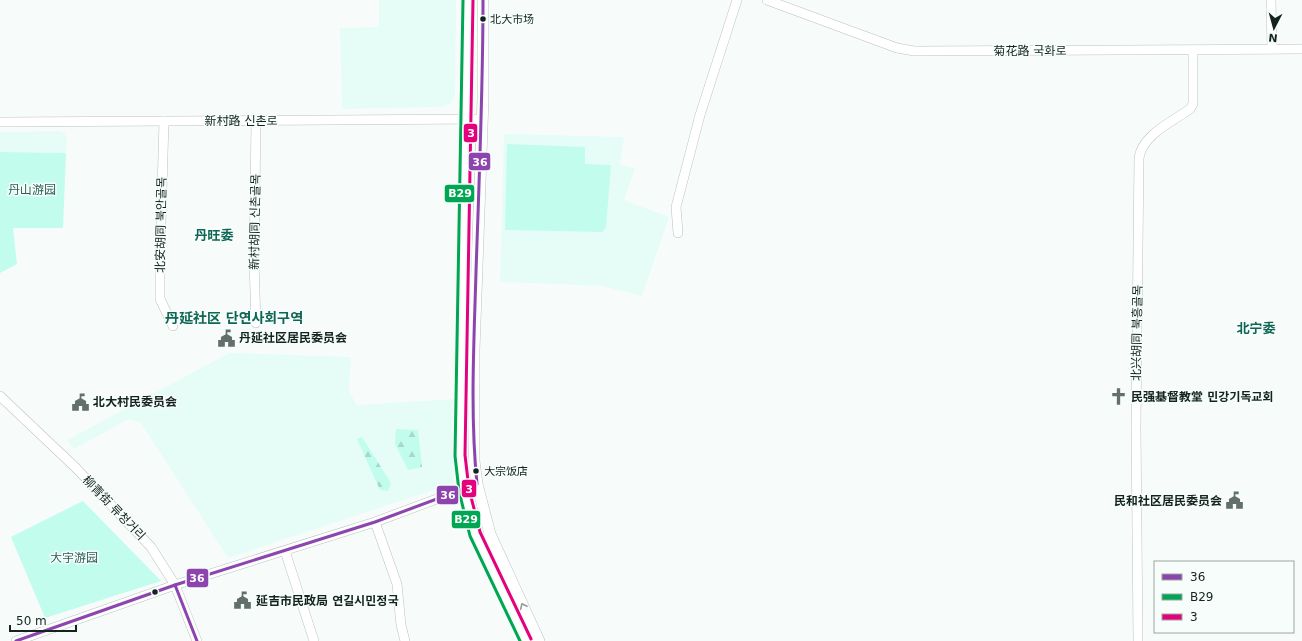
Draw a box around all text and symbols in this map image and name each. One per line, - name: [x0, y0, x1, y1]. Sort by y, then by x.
- north arrow: [1254, 8, 1294, 48]
- place label: 北大市场: [490, 13, 534, 26]
- marker: 北大市场: [478, 14, 488, 24]
- text: N: [1268, 31, 1278, 44]
- street label: 菊花路 국화로: [994, 44, 1066, 58]
- street label: 新村路 신촌로: [205, 114, 277, 128]
- line badge: 3: [463, 123, 478, 143]
- text: 3: [467, 127, 475, 140]
- line badge: 36: [468, 152, 491, 171]
- text: 36: [472, 156, 488, 169]
- street label: 新村胡同 신촌골목: [247, 174, 263, 270]
- street label: 北安胡同 북안골목: [153, 177, 169, 273]
- park label: 丹山游园: [8, 183, 56, 197]
- line badge: B29: [444, 184, 475, 203]
- text: B29: [448, 187, 472, 200]
- district label: 丹旺委: [194, 228, 234, 243]
- street label: 北兴胡同 북흥골목: [1129, 285, 1145, 381]
- district label: 丹延社区 단연사회구역: [165, 310, 303, 326]
- district label: 北宁委: [1236, 321, 1276, 336]
- public building icon: 丹延社区居民委员会: [216, 328, 236, 348]
- place label: 丹延社区居民委员会: [239, 331, 347, 345]
- church icon: 民强基督教堂 민강기독교회: [1108, 387, 1128, 407]
- place label: 民强基督教堂 민강기독교회: [1131, 390, 1273, 404]
- public building icon: 北大村民委员会: [70, 392, 90, 412]
- place label: 北大村民委员会: [93, 395, 177, 409]
- place label: 大宗饭店: [484, 465, 528, 478]
- marker: 大宗饭店: [471, 466, 481, 476]
- street label: 柳青街 류청거리: [80, 473, 148, 543]
- line badge: 3: [461, 479, 477, 498]
- text: 3: [465, 483, 473, 496]
- line badge: 36: [436, 485, 459, 505]
- text: 36: [440, 489, 456, 502]
- public building icon: 民和社区居民委员会: [1225, 491, 1245, 511]
- place label: 民和社区居民委员会: [1114, 494, 1222, 508]
- line badge: B29: [451, 510, 481, 529]
- text: B29: [454, 513, 478, 526]
- park label: 大宇游园: [50, 551, 98, 565]
- legend: [1154, 561, 1294, 633]
- line badge: 36: [186, 568, 209, 588]
- text: 36: [1190, 570, 1205, 584]
- text: 36: [189, 572, 205, 585]
- unlabelled marker: [150, 587, 160, 597]
- text: B29: [1190, 590, 1214, 604]
- public building icon: 延吉市民政局 연길시민정국: [233, 591, 253, 611]
- place label: 延吉市民政局 연길시민정국: [256, 594, 398, 608]
- one-way arrow: [520, 602, 528, 610]
- scale bar: [10, 607, 76, 633]
- text: 3: [1190, 610, 1198, 624]
- text: 50 m: [16, 614, 47, 628]

